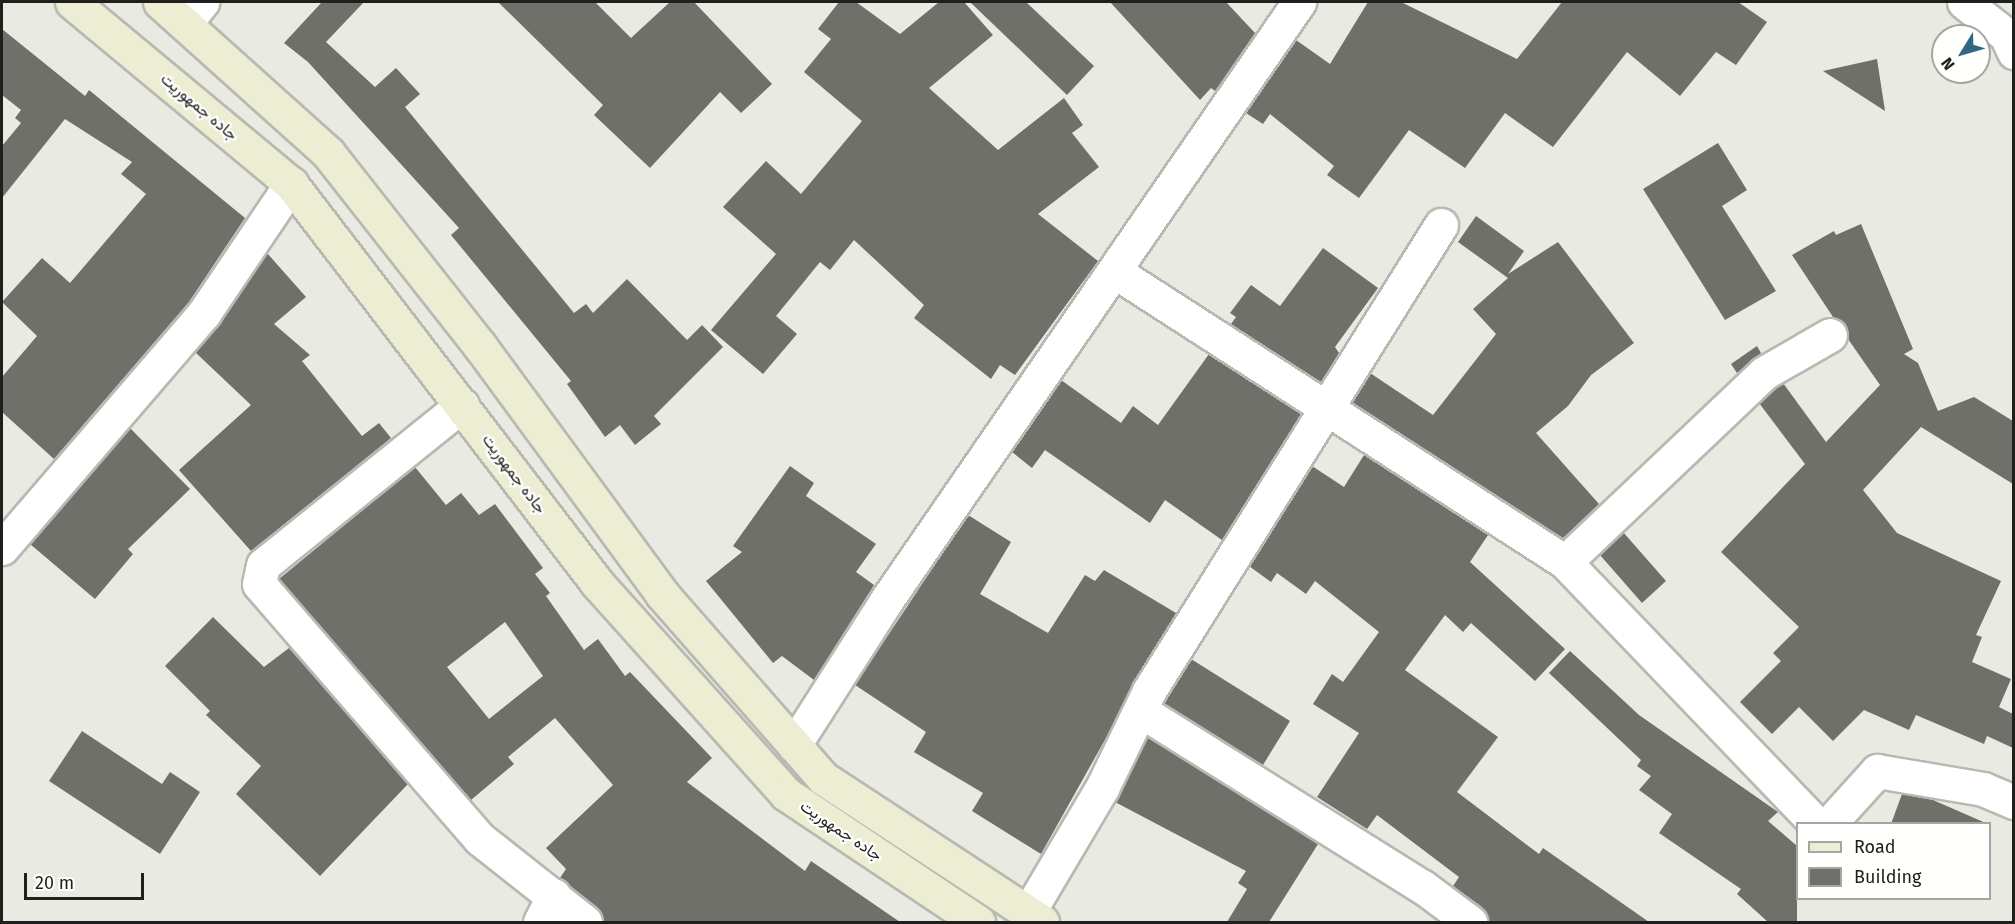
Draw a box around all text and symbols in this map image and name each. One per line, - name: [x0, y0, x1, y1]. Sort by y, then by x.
- north arrow: [1931, 24, 1991, 84]
- text: N: [1937, 54, 1959, 74]
- street label: جاده جمهوریت: [157, 69, 241, 145]
- street label: جاده جمهوریت: [478, 430, 550, 518]
- street label: جاده جمهوریت: [796, 797, 886, 865]
- legend: [1796, 822, 1991, 900]
- text: Road: [1854, 836, 1896, 858]
- scale bar: [27, 861, 147, 899]
- text: Building: [1854, 866, 1921, 888]
- text: 20 m: [35, 872, 74, 894]

